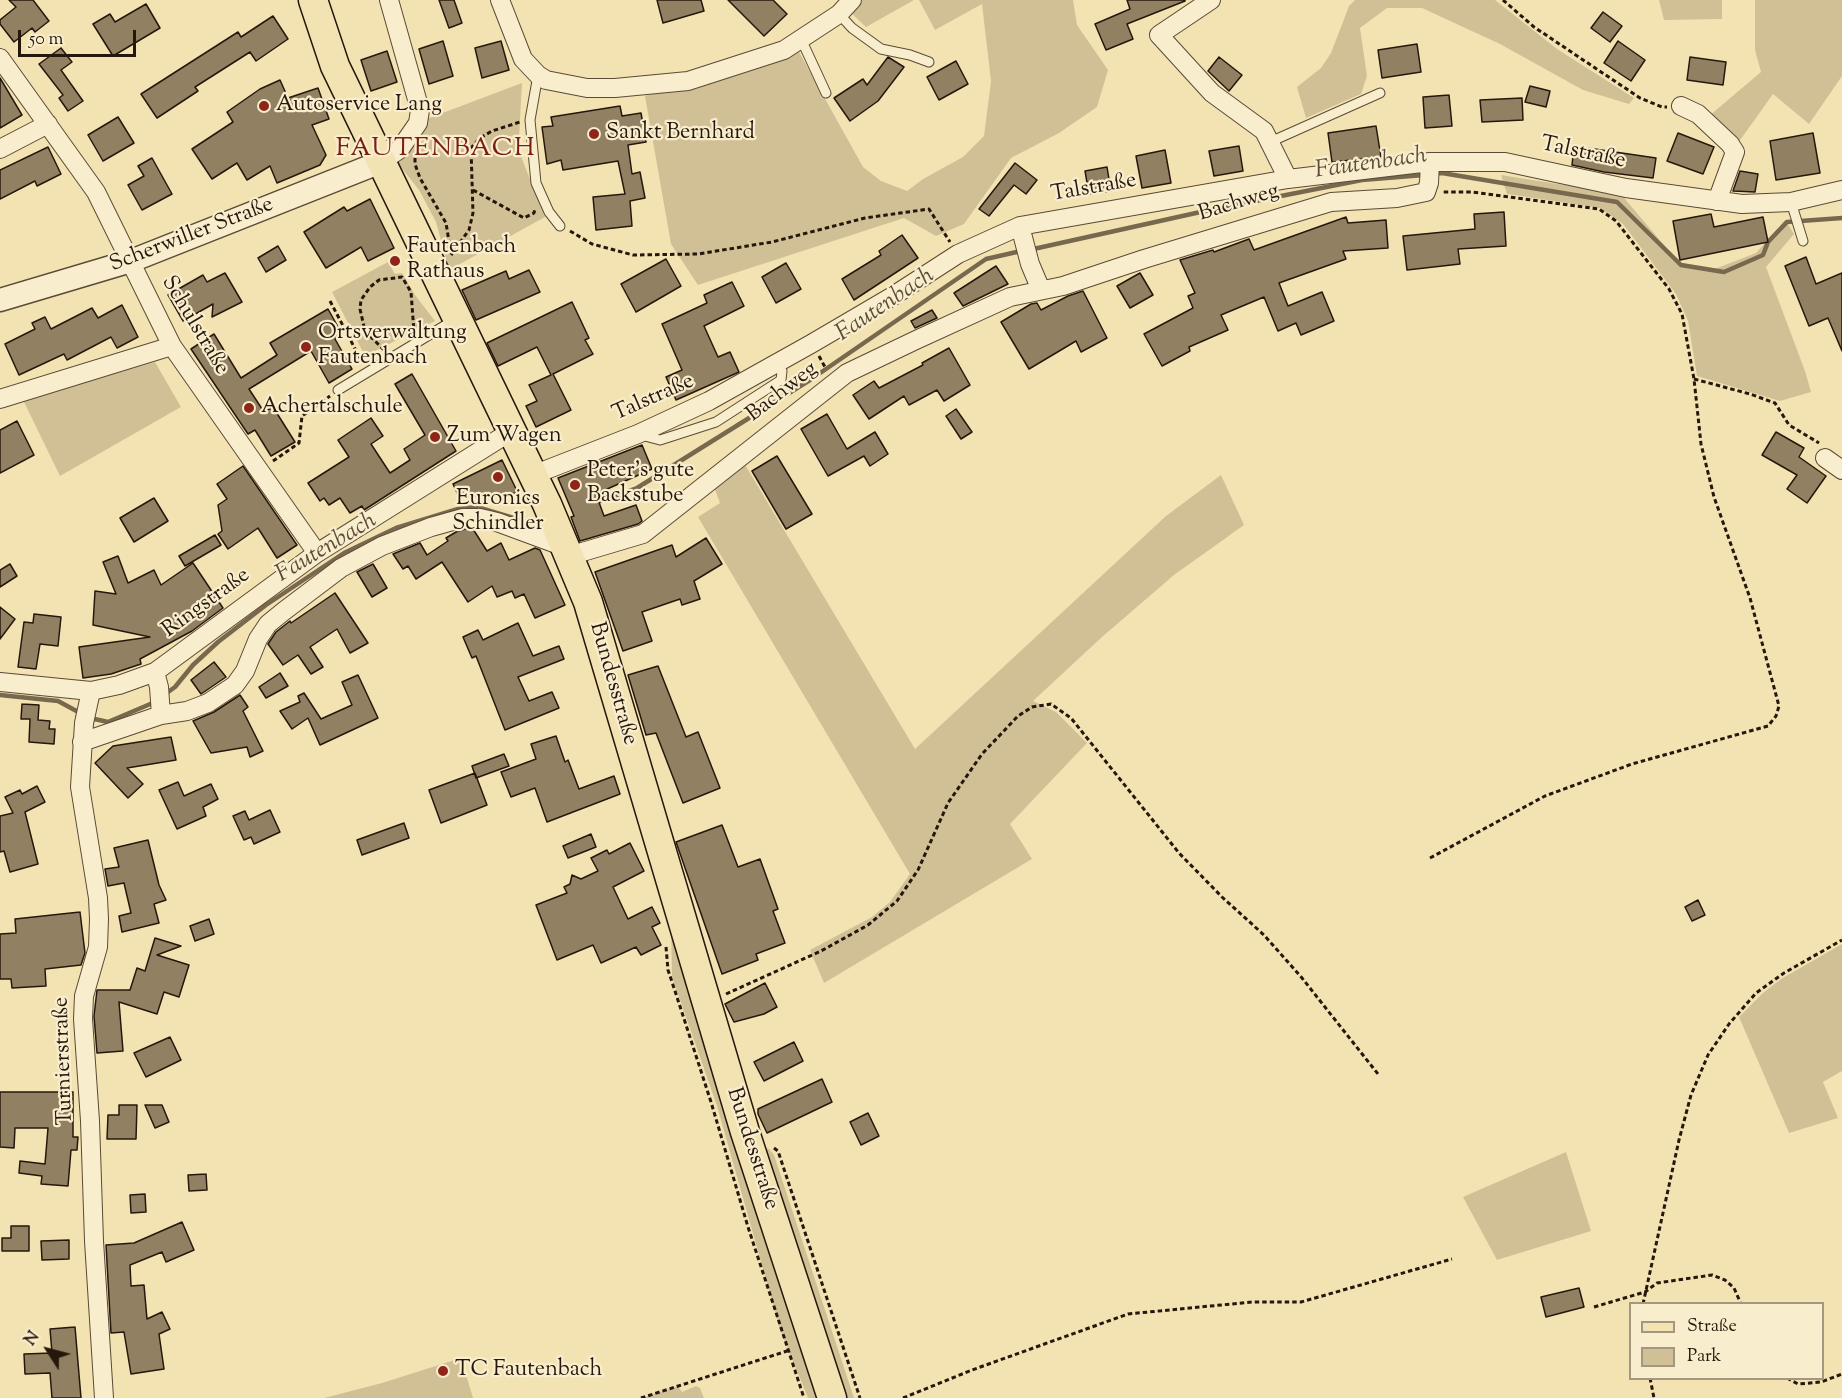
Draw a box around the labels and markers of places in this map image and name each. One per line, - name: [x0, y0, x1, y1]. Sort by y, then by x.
- place label: Autoservice Lang: [276, 93, 442, 119]
- marker: Autoservice Lang: [257, 99, 271, 113]
- place label: Sankt Bernhard: [606, 121, 755, 147]
- marker: Sankt Bernhard: [587, 127, 601, 141]
- place label: Fautenbach Rathaus: [407, 235, 517, 286]
- marker: Fautenbach Rathaus: [388, 254, 402, 268]
- place label: Ortsverwaltung Fautenbach: [318, 321, 467, 372]
- marker: Ortsverwaltung Fautenbach: [299, 340, 313, 354]
- place label: Achertalschule: [261, 395, 403, 421]
- marker: Achertalschule: [242, 401, 256, 415]
- place label: Zum Wagen: [447, 424, 562, 450]
- marker: Zum Wagen: [428, 430, 442, 444]
- place label: Peter's gute Backstube: [587, 459, 694, 511]
- marker: Euronics Schindler: [491, 470, 505, 484]
- marker: Peter's gute Backstube: [568, 478, 582, 492]
- place label: Euronics Schindler: [452, 487, 544, 538]
- place label: TC Fautenbach: [455, 1358, 602, 1384]
- marker: TC Fautenbach: [436, 1364, 450, 1378]

